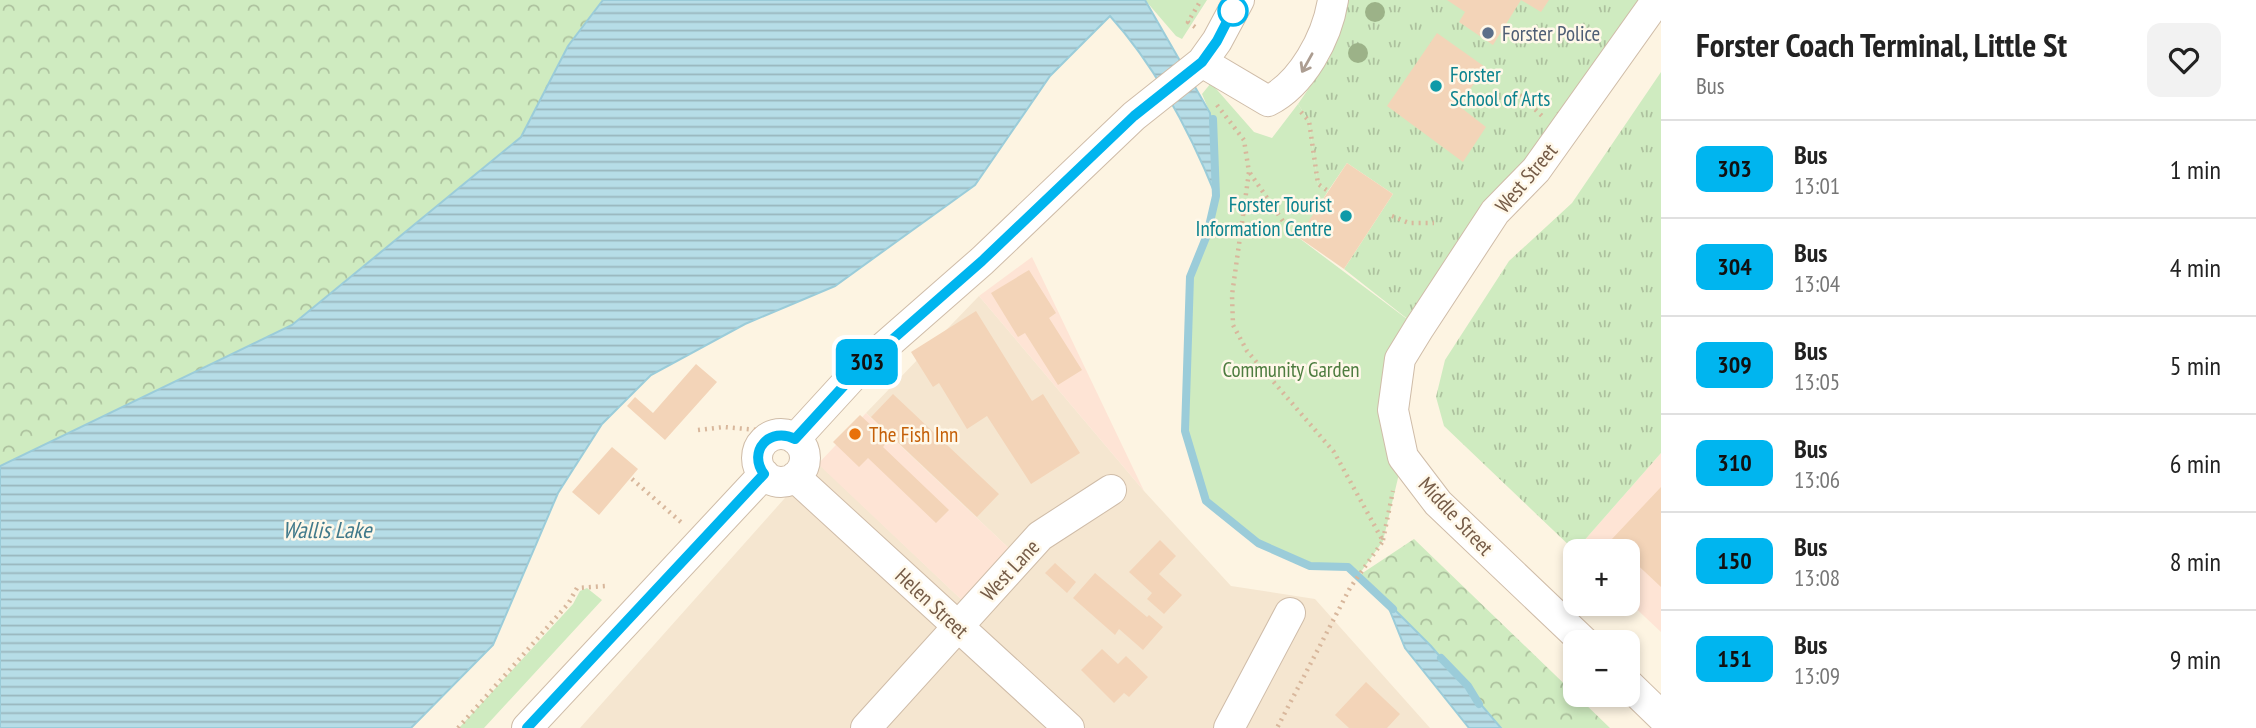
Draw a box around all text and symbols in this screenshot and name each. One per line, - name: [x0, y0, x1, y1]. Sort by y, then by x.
- unlabelled marker: [1218, 0, 1248, 26]
- place label: Forster Police: [1502, 20, 1600, 47]
- text: Forster Coach Terminal, Little St: [1696, 23, 2067, 66]
- button: heart: [2147, 23, 2221, 97]
- marker: Forster Police: [1480, 25, 1496, 41]
- one-way arrow: [1300, 52, 1314, 72]
- place label: Forster School of Arts: [1450, 61, 1550, 112]
- text: Bus: [1696, 71, 1725, 100]
- marker: Forster School of Arts: [1428, 78, 1444, 94]
- street label: West Street: [1489, 137, 1563, 218]
- text: Bus: [1794, 138, 1827, 171]
- text: 303: [1717, 153, 1752, 184]
- text: 1 min: [2170, 153, 2221, 186]
- text: 13:01: [1794, 171, 1840, 200]
- place label: Forster Tourist Information Centre: [1196, 191, 1332, 242]
- marker: Forster Tourist Information Centre: [1338, 208, 1354, 224]
- text: Bus: [1794, 236, 1827, 269]
- text: 304: [1717, 251, 1752, 282]
- text: 4 min: [2170, 251, 2221, 284]
- text: 13:04: [1794, 269, 1840, 298]
- text: Bus: [1794, 334, 1827, 367]
- line badge: 303: [827, 339, 907, 385]
- text: 303: [850, 346, 884, 377]
- text: 309: [1717, 349, 1752, 380]
- text: 5 min: [2170, 349, 2221, 382]
- park label: Community Garden: [1222, 356, 1360, 383]
- text: 13:05: [1794, 367, 1840, 396]
- place label: The Fish Inn: [869, 421, 958, 448]
- marker: The Fish Inn: [847, 426, 863, 442]
- text: Bus: [1794, 432, 1827, 465]
- text: 310: [1717, 447, 1752, 478]
- text: 6 min: [2170, 447, 2221, 480]
- text: 13:06: [1794, 465, 1840, 494]
- street label: Middle Street: [1413, 471, 1499, 561]
- water label: Wallis Lake: [283, 515, 373, 544]
- text: Bus: [1794, 530, 1827, 563]
- street label: West Lane: [975, 534, 1045, 606]
- map controls: [1563, 539, 1640, 707]
- button: +: [1563, 539, 1640, 616]
- text: 150: [1717, 545, 1752, 576]
- text: 8 min: [2170, 545, 2221, 578]
- street label: Helen Street: [890, 562, 975, 644]
- text: 13:08: [1794, 563, 1840, 592]
- text: Bus: [1794, 628, 1827, 661]
- button: −: [1563, 630, 1640, 707]
- text: 151: [1717, 643, 1752, 674]
- text: 9 min: [2170, 643, 2221, 676]
- text: 13:09: [1794, 661, 1840, 690]

